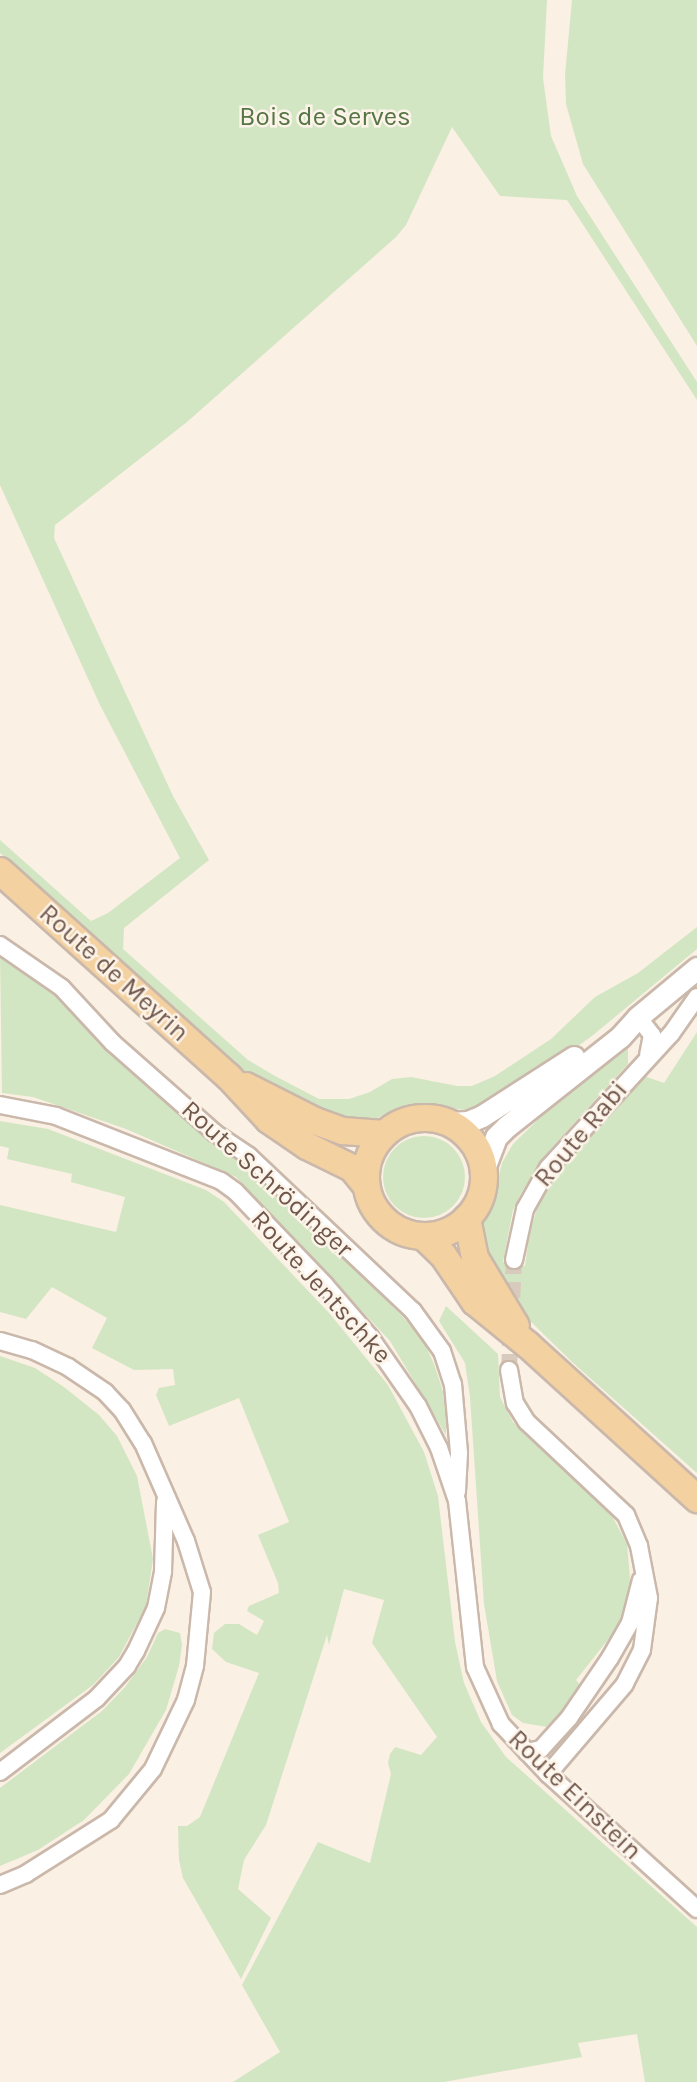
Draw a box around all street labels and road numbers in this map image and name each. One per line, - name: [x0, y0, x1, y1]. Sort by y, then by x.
- street label: Route de Meyrin: [33, 898, 195, 1048]
- street label: Route Rabi: [528, 1075, 634, 1193]
- street label: Route Schrödinger: [175, 1094, 359, 1264]
- street label: Route Jentschke: [244, 1204, 398, 1370]
- street label: Route Einstein: [502, 1724, 648, 1866]

